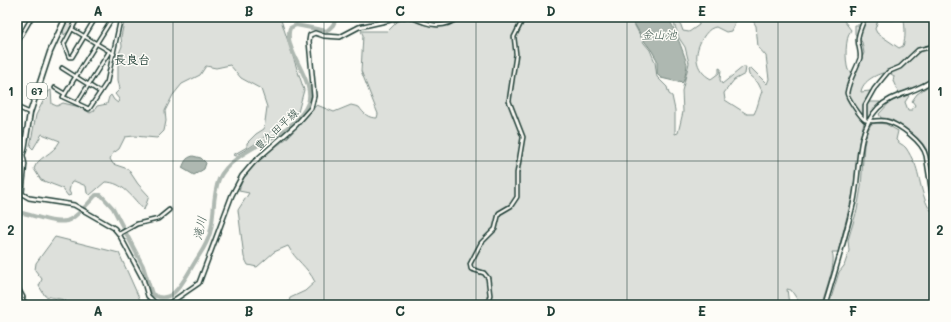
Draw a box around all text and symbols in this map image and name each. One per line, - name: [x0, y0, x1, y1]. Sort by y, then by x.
- text: A: [93, 2, 103, 19]
- text: B: [245, 2, 254, 19]
- text: C: [395, 2, 405, 19]
- text: D: [546, 2, 556, 19]
- text: E: [698, 2, 706, 19]
- text: F: [849, 2, 857, 19]
- water label: 金山池: [641, 26, 678, 42]
- district label: 長良台: [114, 51, 150, 67]
- text: 1: [8, 82, 14, 99]
- text: 1: [937, 82, 943, 99]
- road number: 67: [27, 83, 47, 99]
- street label: 豊久田平線: [251, 105, 301, 153]
- water label: 滝川: [189, 215, 209, 241]
- text: 2: [7, 221, 15, 238]
- text: 2: [936, 221, 944, 238]
- text: A: [93, 302, 103, 319]
- text: B: [245, 302, 254, 319]
- text: C: [395, 302, 405, 319]
- text: D: [546, 302, 556, 319]
- text: E: [698, 302, 706, 319]
- text: F: [849, 302, 857, 319]

